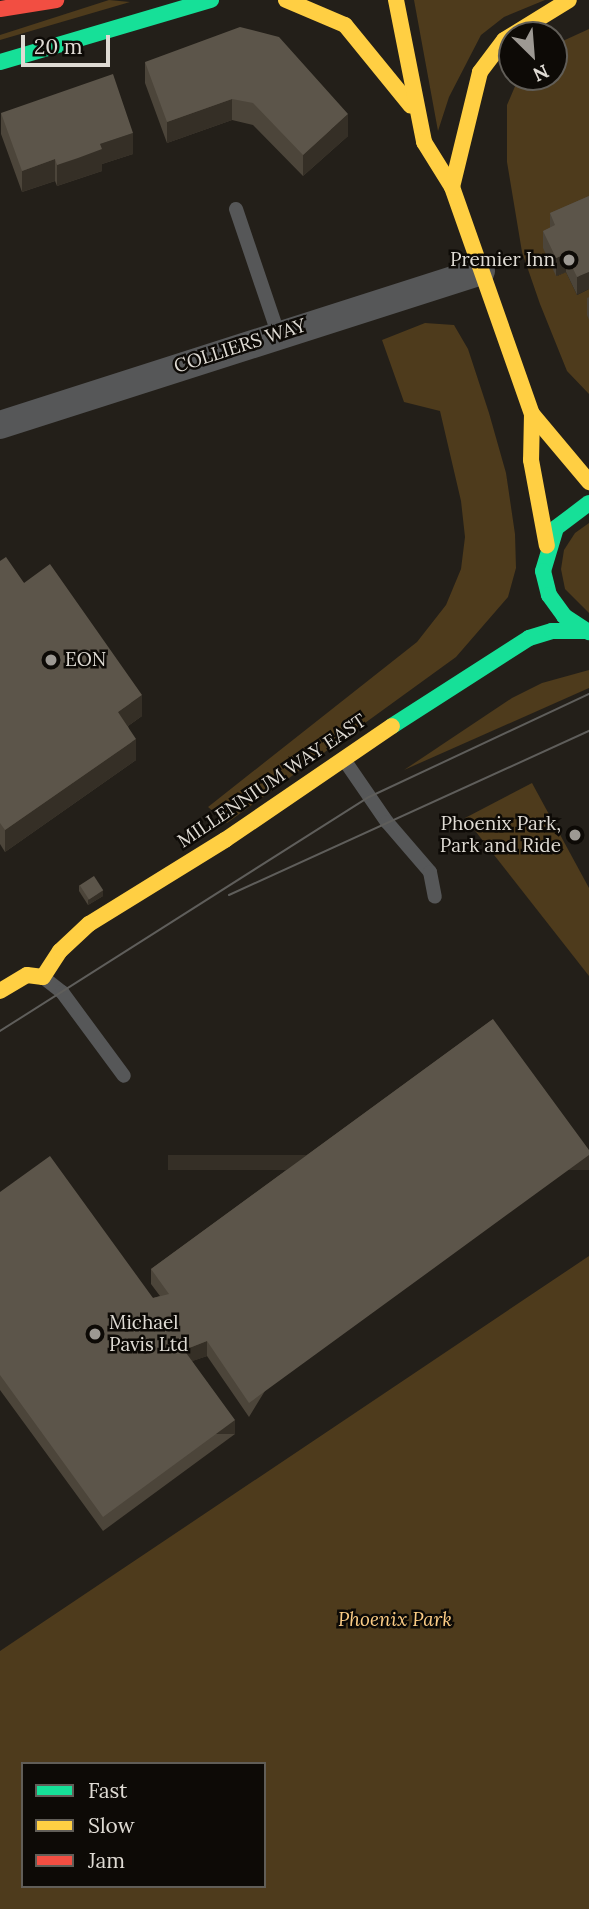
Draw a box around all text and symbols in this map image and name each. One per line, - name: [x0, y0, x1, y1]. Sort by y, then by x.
- scale bar: [24, 21, 114, 65]
- north arrow: [498, 21, 568, 91]
- text: 20 m: [34, 33, 83, 60]
- text: N: [529, 59, 553, 87]
- place label: Premier Inn: [450, 249, 555, 271]
- marker: Premier Inn: [561, 252, 577, 268]
- street label: COLLIERS WAY: [171, 314, 309, 378]
- place label: EON: [65, 649, 106, 671]
- marker: EON: [43, 652, 59, 668]
- street label: MILLENNIUM WAY EAST: [173, 709, 371, 853]
- place label: Phoenix Park, Park and Ride: [440, 813, 561, 857]
- marker: Phoenix Park, Park and Ride: [567, 827, 583, 843]
- place label: Michael Pavis Ltd: [109, 1312, 188, 1356]
- marker: Michael Pavis Ltd: [87, 1326, 103, 1342]
- park label: Phoenix Park: [338, 1609, 452, 1631]
- legend: [21, 1762, 266, 1888]
- text: Fast: [88, 1777, 127, 1804]
- text: Slow: [88, 1812, 135, 1839]
- text: Jam: [88, 1847, 125, 1874]

